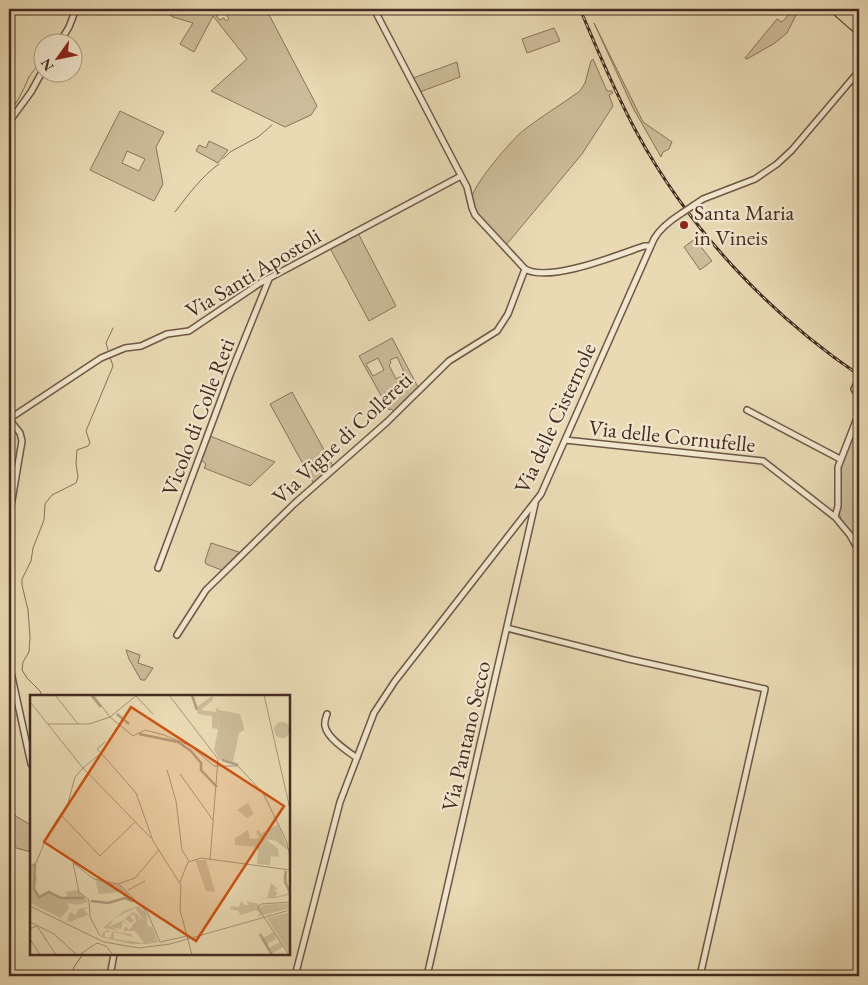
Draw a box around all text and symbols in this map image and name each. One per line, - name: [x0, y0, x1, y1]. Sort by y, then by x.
- north arrow: [32, 32, 82, 82]
- text: N: [36, 55, 58, 75]
- place label: Santa Maria in Vineis: [694, 198, 795, 252]
- marker: Santa Maria in Vineis: [678, 219, 690, 231]
- street label: Via Santi Apostoli: [180, 221, 326, 325]
- street label: Vicolo di Colle Reti: [155, 334, 241, 500]
- street label: Via delle Cisternole: [507, 338, 603, 498]
- street label: Via Vigne di Collereti: [266, 366, 418, 510]
- street label: Via delle Cornufelle: [587, 413, 757, 459]
- street label: Via Pantano Secco: [435, 658, 497, 814]
- inset map: [30, 695, 290, 955]

